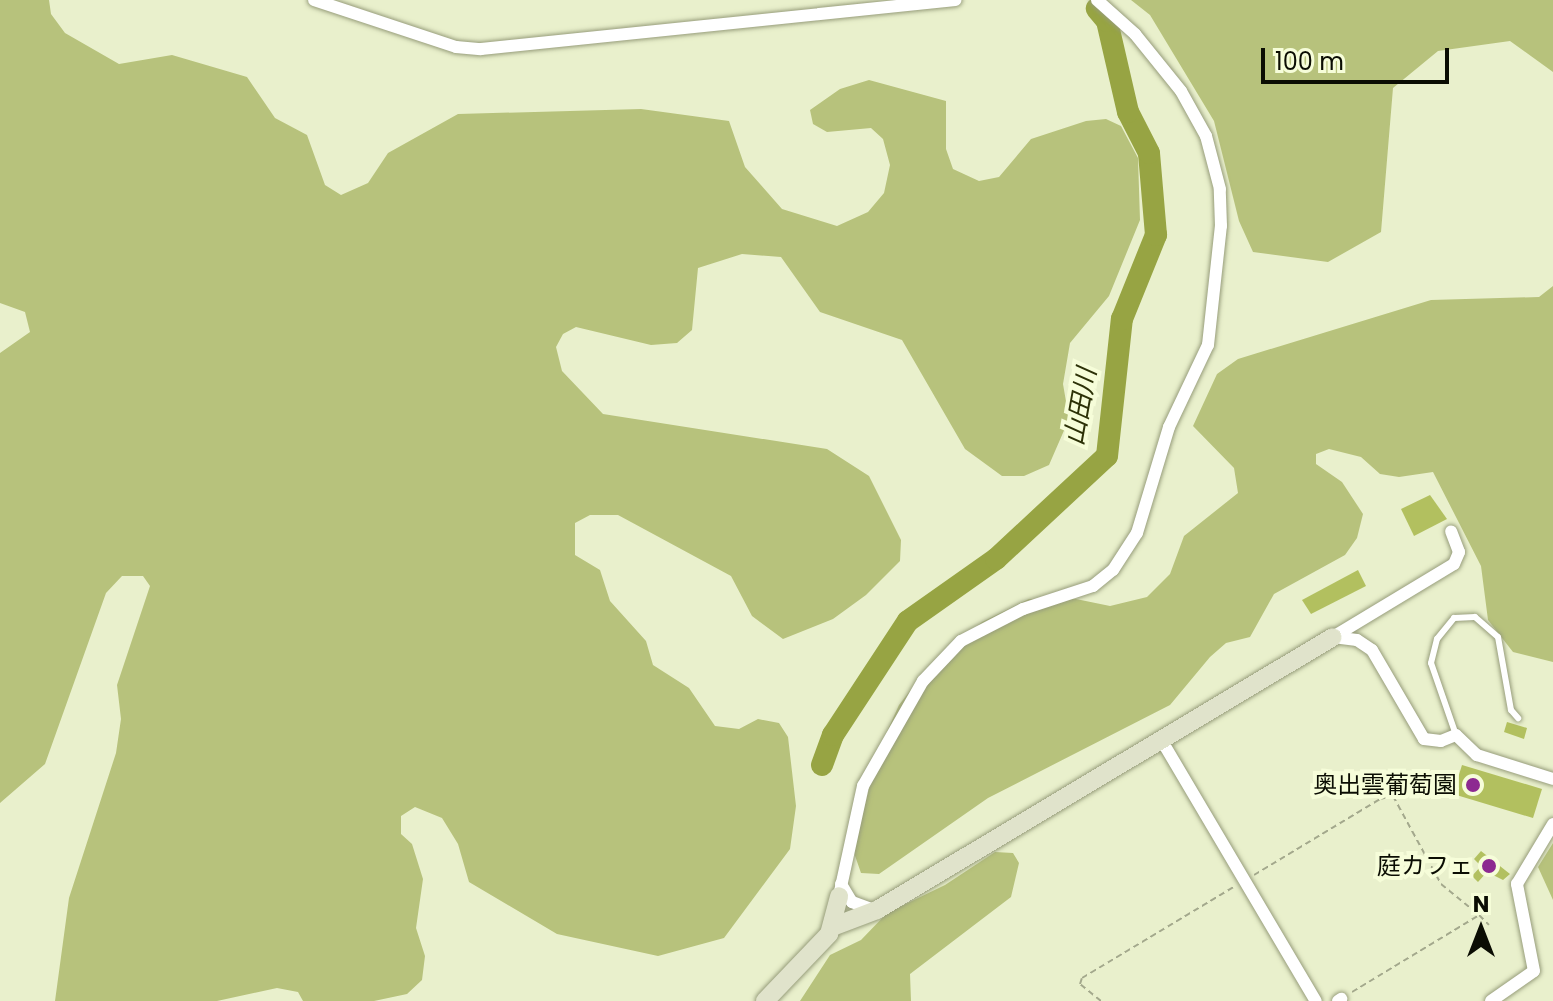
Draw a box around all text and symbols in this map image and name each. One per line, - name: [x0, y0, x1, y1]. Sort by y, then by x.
- scale bar: [1265, 32, 1453, 82]
- text: 100 m: [1275, 45, 1344, 78]
- water label: 山田川: [1059, 366, 1103, 448]
- place label: 奥出雲葡萄園: [1313, 771, 1457, 799]
- marker: 奥出雲葡萄園: [1464, 776, 1482, 794]
- place label: 庭カフェ: [1377, 852, 1473, 880]
- marker: 庭カフェ: [1480, 857, 1498, 875]
- north arrow: [1441, 889, 1521, 969]
- text: N: [1473, 889, 1489, 920]

